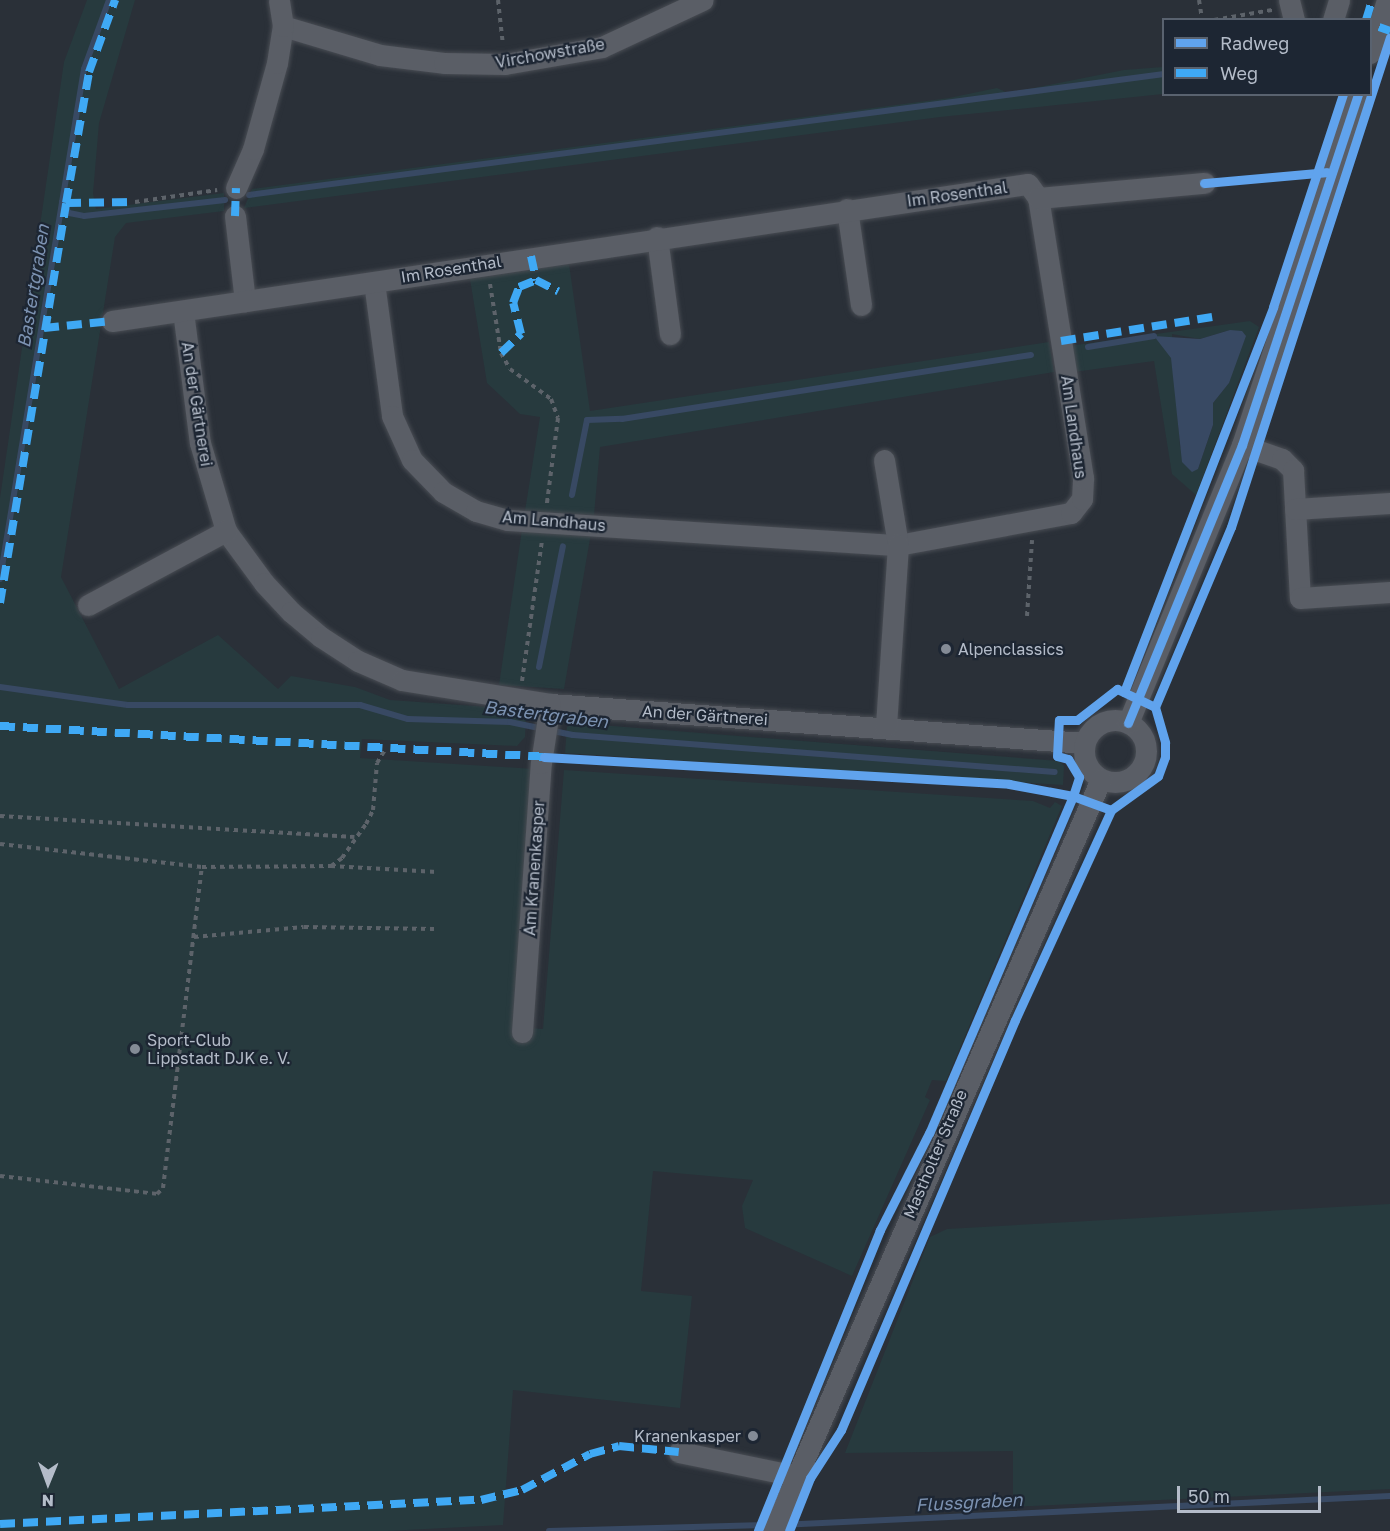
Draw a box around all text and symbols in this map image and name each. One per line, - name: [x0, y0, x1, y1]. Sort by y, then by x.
- legend: [1162, 18, 1372, 96]
- text: Radweg: [1220, 32, 1289, 54]
- street label: Virchowstraße: [494, 34, 606, 72]
- text: Weg: [1220, 62, 1258, 84]
- street label: Im Rosenthal: [905, 177, 1009, 211]
- water label: Bastertgraben: [13, 223, 53, 349]
- street label: Im Rosenthal: [399, 252, 503, 286]
- street label: An der Gärtnerei: [178, 340, 216, 468]
- street label: Am Landhaus: [1057, 374, 1091, 480]
- street label: Am Landhaus: [501, 507, 607, 535]
- place label: Alpenclassics: [958, 639, 1064, 659]
- marker: Alpenclassics: [939, 642, 953, 656]
- water label: Bastertgraben: [483, 696, 609, 732]
- street label: An der Gärtnerei: [641, 701, 769, 729]
- street label: Am Kranenkasper: [520, 800, 548, 936]
- place label: Sport-Club Lippstadt DJK e. V.: [147, 1030, 291, 1068]
- marker: Sport-Club Lippstadt DJK e. V.: [128, 1042, 142, 1056]
- street label: Mastholter Straße: [899, 1087, 971, 1221]
- place label: Kranenkasper: [634, 1426, 741, 1446]
- marker: Kranenkasper: [746, 1429, 760, 1443]
- north arrow: [18, 1453, 78, 1513]
- scale bar: [1180, 1474, 1324, 1512]
- text: 50 m: [1188, 1485, 1230, 1507]
- water label: Flussgraben: [915, 1488, 1023, 1516]
- text: N: [41, 1491, 54, 1511]

